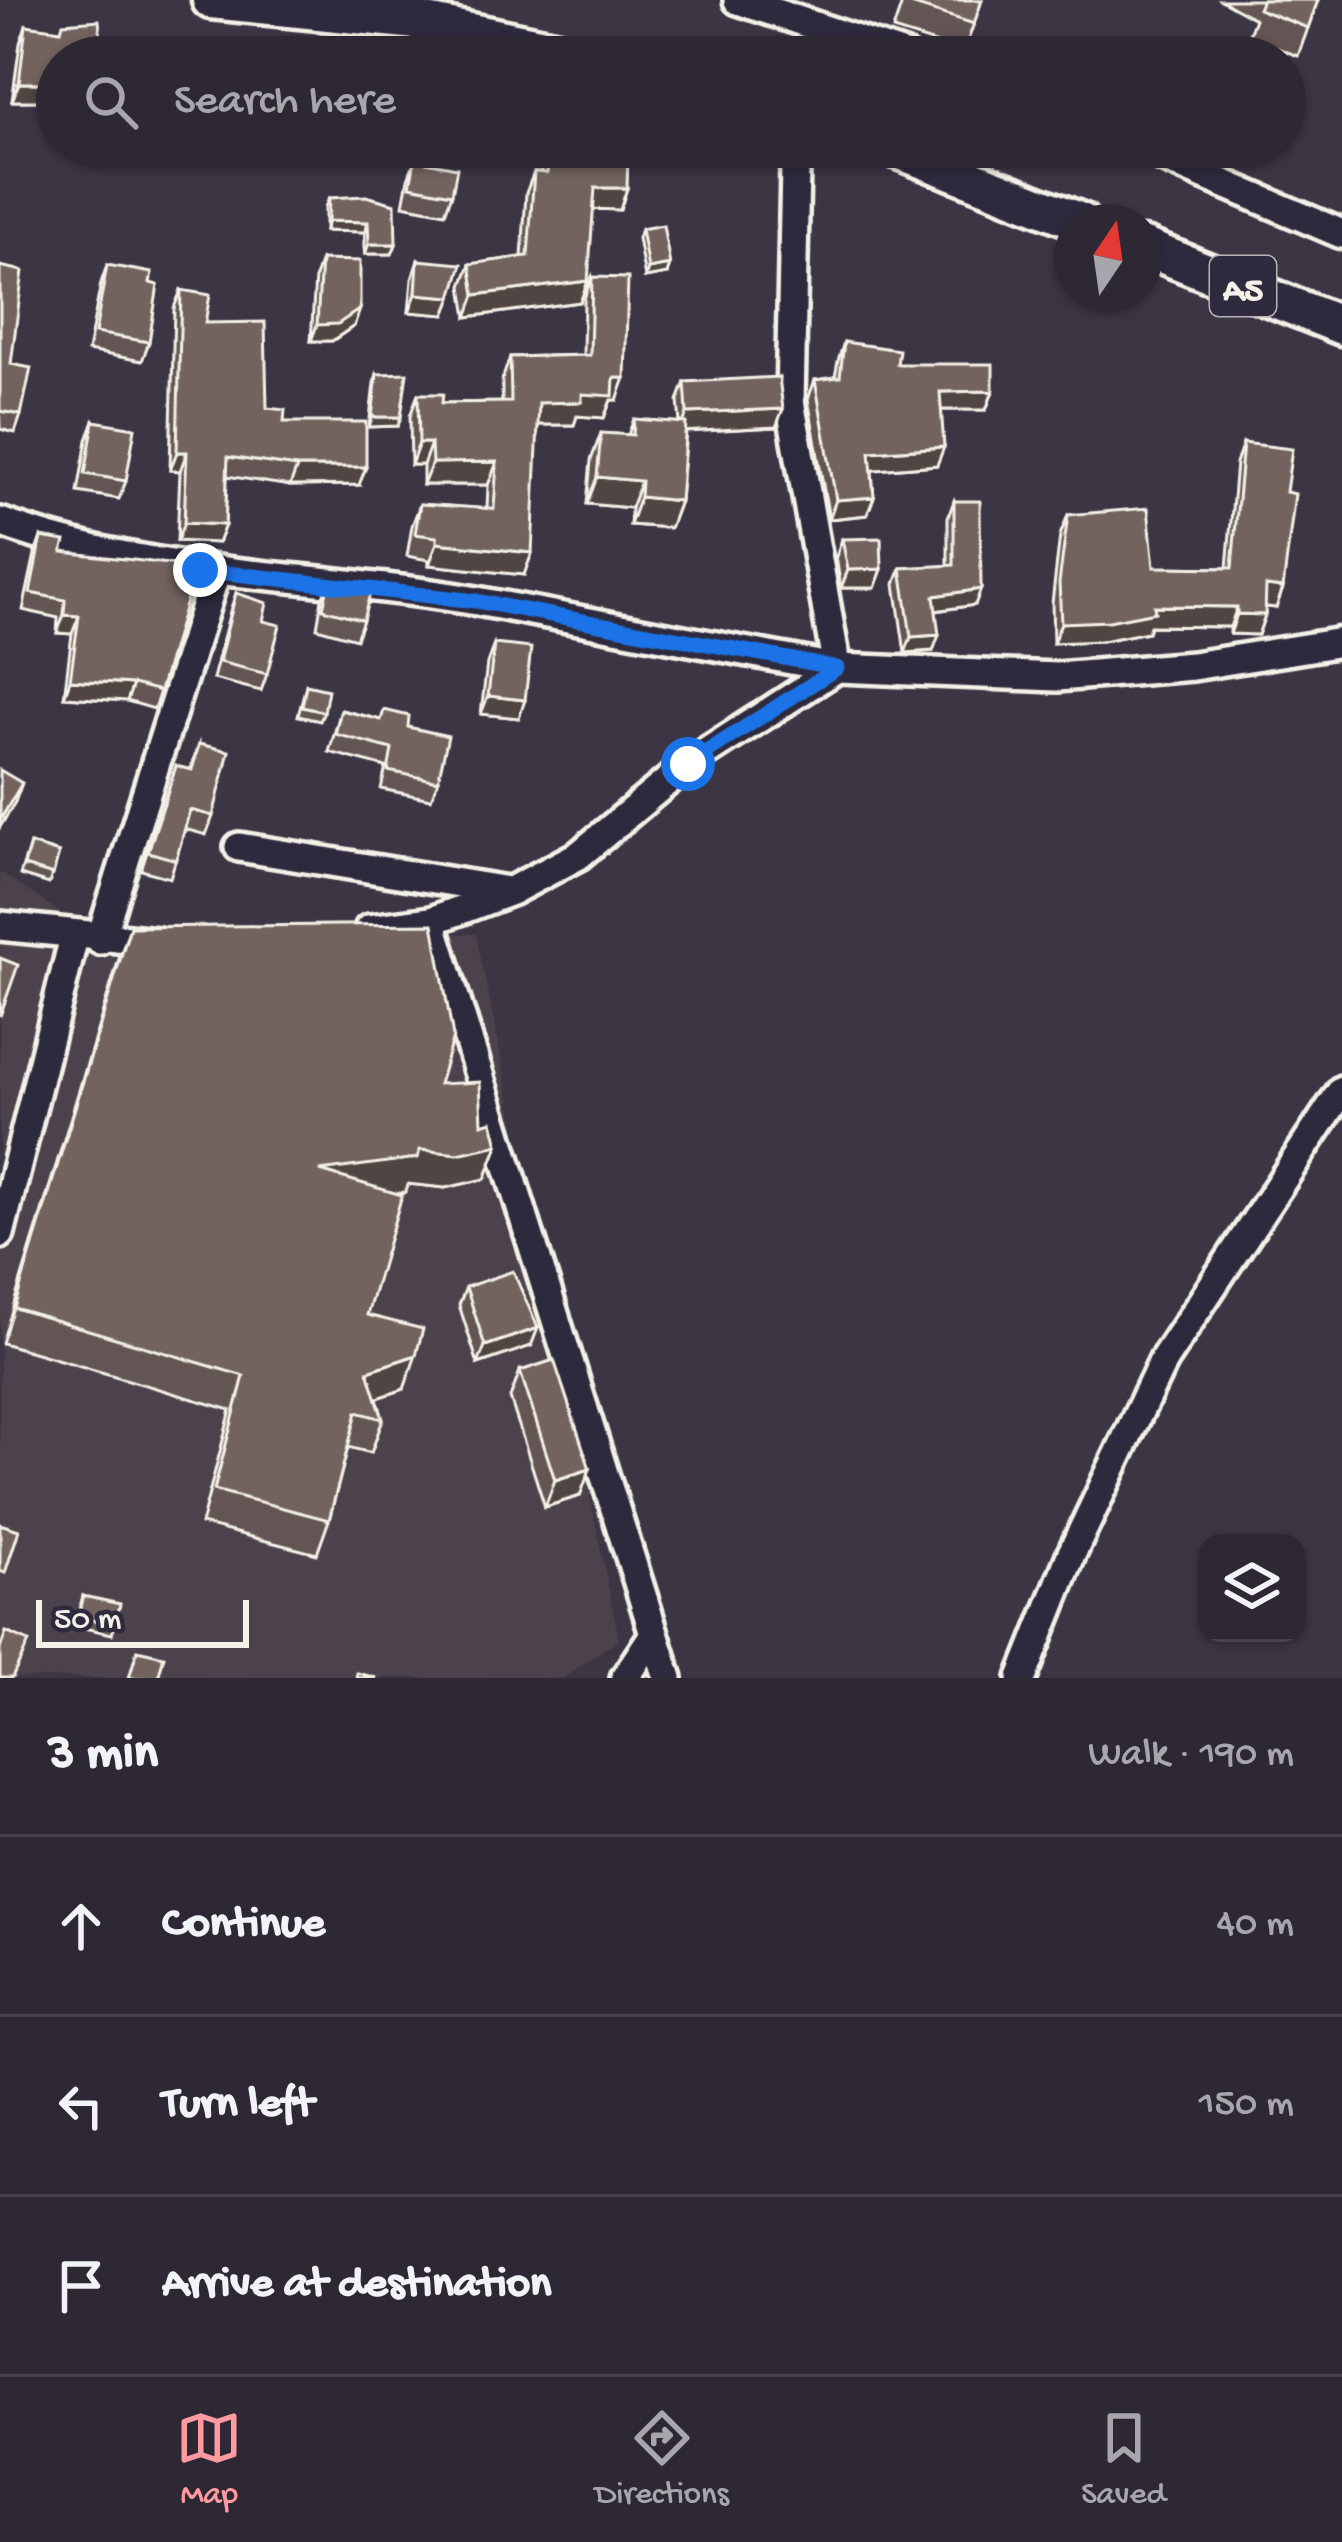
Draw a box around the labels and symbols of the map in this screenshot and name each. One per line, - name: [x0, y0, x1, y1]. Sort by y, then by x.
- north arrow: [1054, 204, 1162, 312]
- road number: A5: [1210, 256, 1276, 316]
- route end: [173, 543, 227, 597]
- route start: [661, 737, 715, 791]
- scale bar: [36, 1594, 249, 1647]

